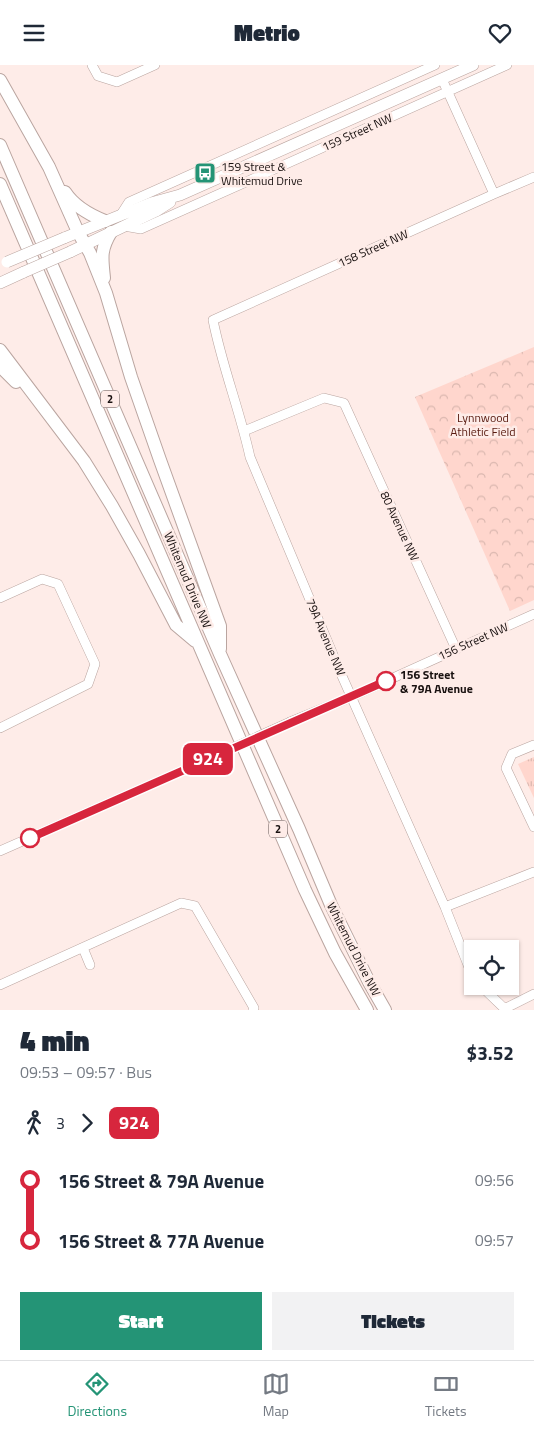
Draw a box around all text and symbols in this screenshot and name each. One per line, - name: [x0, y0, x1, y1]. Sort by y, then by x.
- text: Metrio: [234, 16, 300, 50]
- icon: menu: [20, 19, 48, 47]
- icon: heart: [486, 19, 514, 47]
- street label: 159 Street NW: [319, 108, 396, 156]
- place label: 159 Street & Whitemud Drive: [221, 157, 303, 190]
- bus stop icon: 159 Street & Whitemud Drive: [193, 161, 217, 185]
- street label: 158 Street NW: [335, 224, 412, 272]
- road number: 2: [101, 391, 119, 407]
- park label: Lynnwood Athletic Field: [450, 408, 516, 441]
- street label: 80 Avenue NW: [376, 488, 425, 564]
- street label: Whitemud Drive NW: [159, 529, 217, 631]
- street label: 79A Avenue NW: [301, 595, 351, 679]
- street label: 156 Street NW: [435, 617, 512, 665]
- place label: 156 Street & 79A Avenue: [400, 665, 473, 698]
- marker: 156 Street & 79A Avenue: [376, 671, 396, 691]
- line badge: 924: [179, 743, 237, 775]
- text: 924: [193, 745, 223, 772]
- road number: 2: [269, 821, 287, 837]
- unlabelled marker: [20, 828, 40, 848]
- street label: Whitemud Drive NW: [322, 899, 386, 1000]
- map controls: [464, 940, 519, 995]
- button: locate: [464, 940, 519, 995]
- text: 4 min: [20, 1019, 90, 1062]
- text: $3.52: [467, 1038, 514, 1067]
- text: 09:53 – 09:57 · Bus: [20, 1060, 152, 1084]
- icon: walk: [20, 1109, 48, 1137]
- icon: forward: [73, 1109, 101, 1137]
- text: 924: [119, 1109, 149, 1136]
- text: 3: [56, 1111, 65, 1135]
- text: 156 Street & 79A Avenue: [58, 1166, 264, 1195]
- text: 09:56: [475, 1168, 514, 1192]
- text: 156 Street & 77A Avenue: [58, 1226, 264, 1255]
- text: 09:57: [475, 1228, 514, 1252]
- button: Start: [20, 1292, 262, 1350]
- button: Tickets: [272, 1292, 514, 1350]
- tab: Directions: [68, 1370, 127, 1421]
- tab: Map: [262, 1370, 290, 1421]
- tab: Tickets: [425, 1370, 466, 1421]

